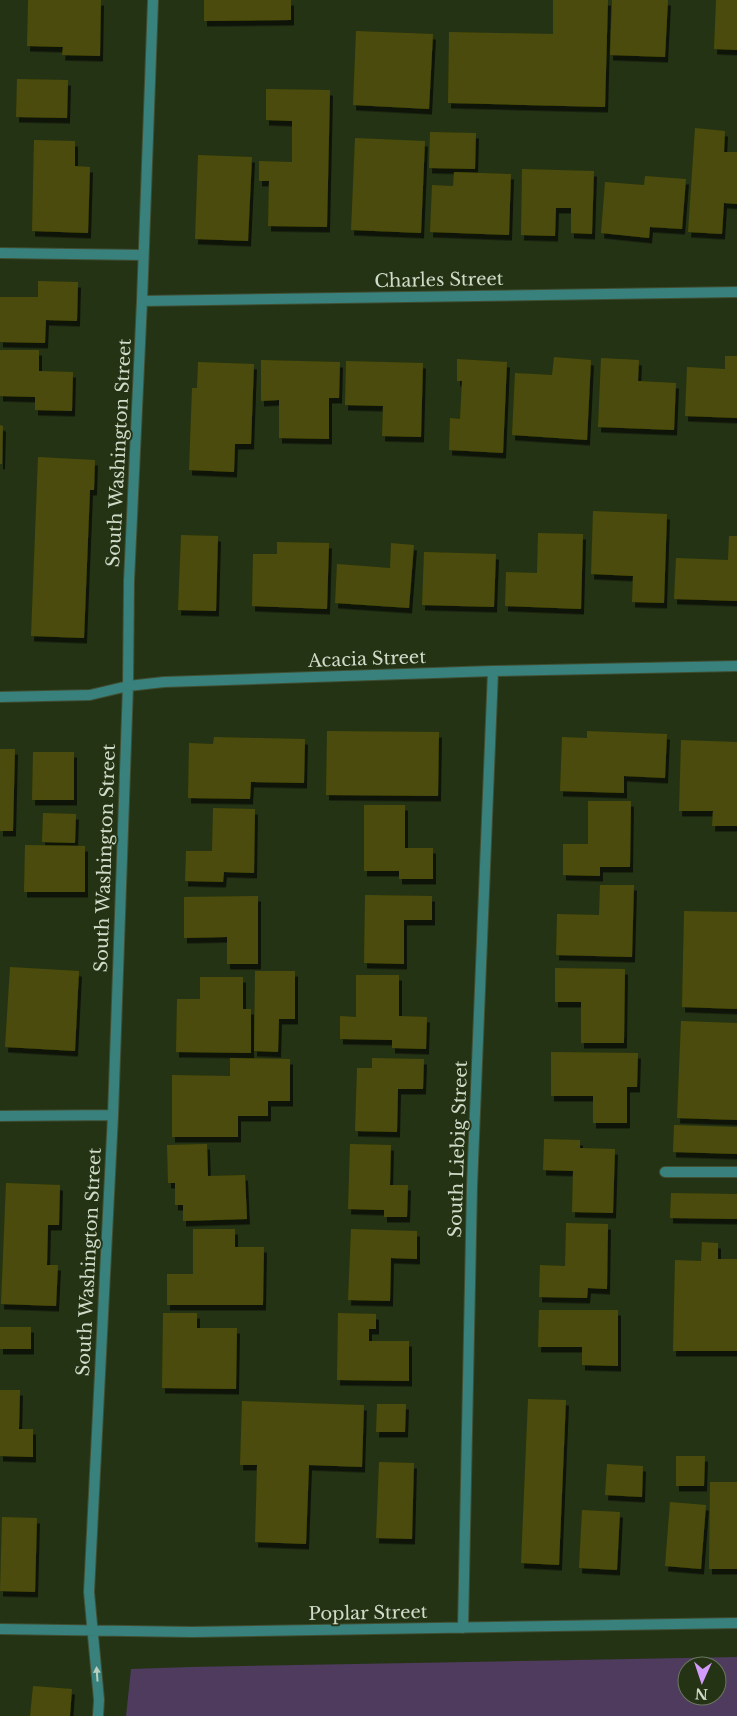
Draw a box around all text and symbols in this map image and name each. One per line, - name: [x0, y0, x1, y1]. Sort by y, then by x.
- street label: Charles Street: [374, 268, 504, 292]
- street label: South Washington Street: [102, 338, 136, 568]
- street label: Acacia Street: [307, 646, 427, 672]
- street label: South Washington Street: [90, 743, 120, 973]
- street label: South Liebig Street: [444, 1060, 472, 1238]
- street label: South Washington Street: [72, 1147, 106, 1377]
- street label: Poplar Street: [308, 1601, 428, 1625]
- north arrow: [677, 1656, 727, 1706]
- one-way arrow: [93, 1665, 101, 1681]
- text: N: [694, 1685, 708, 1703]

